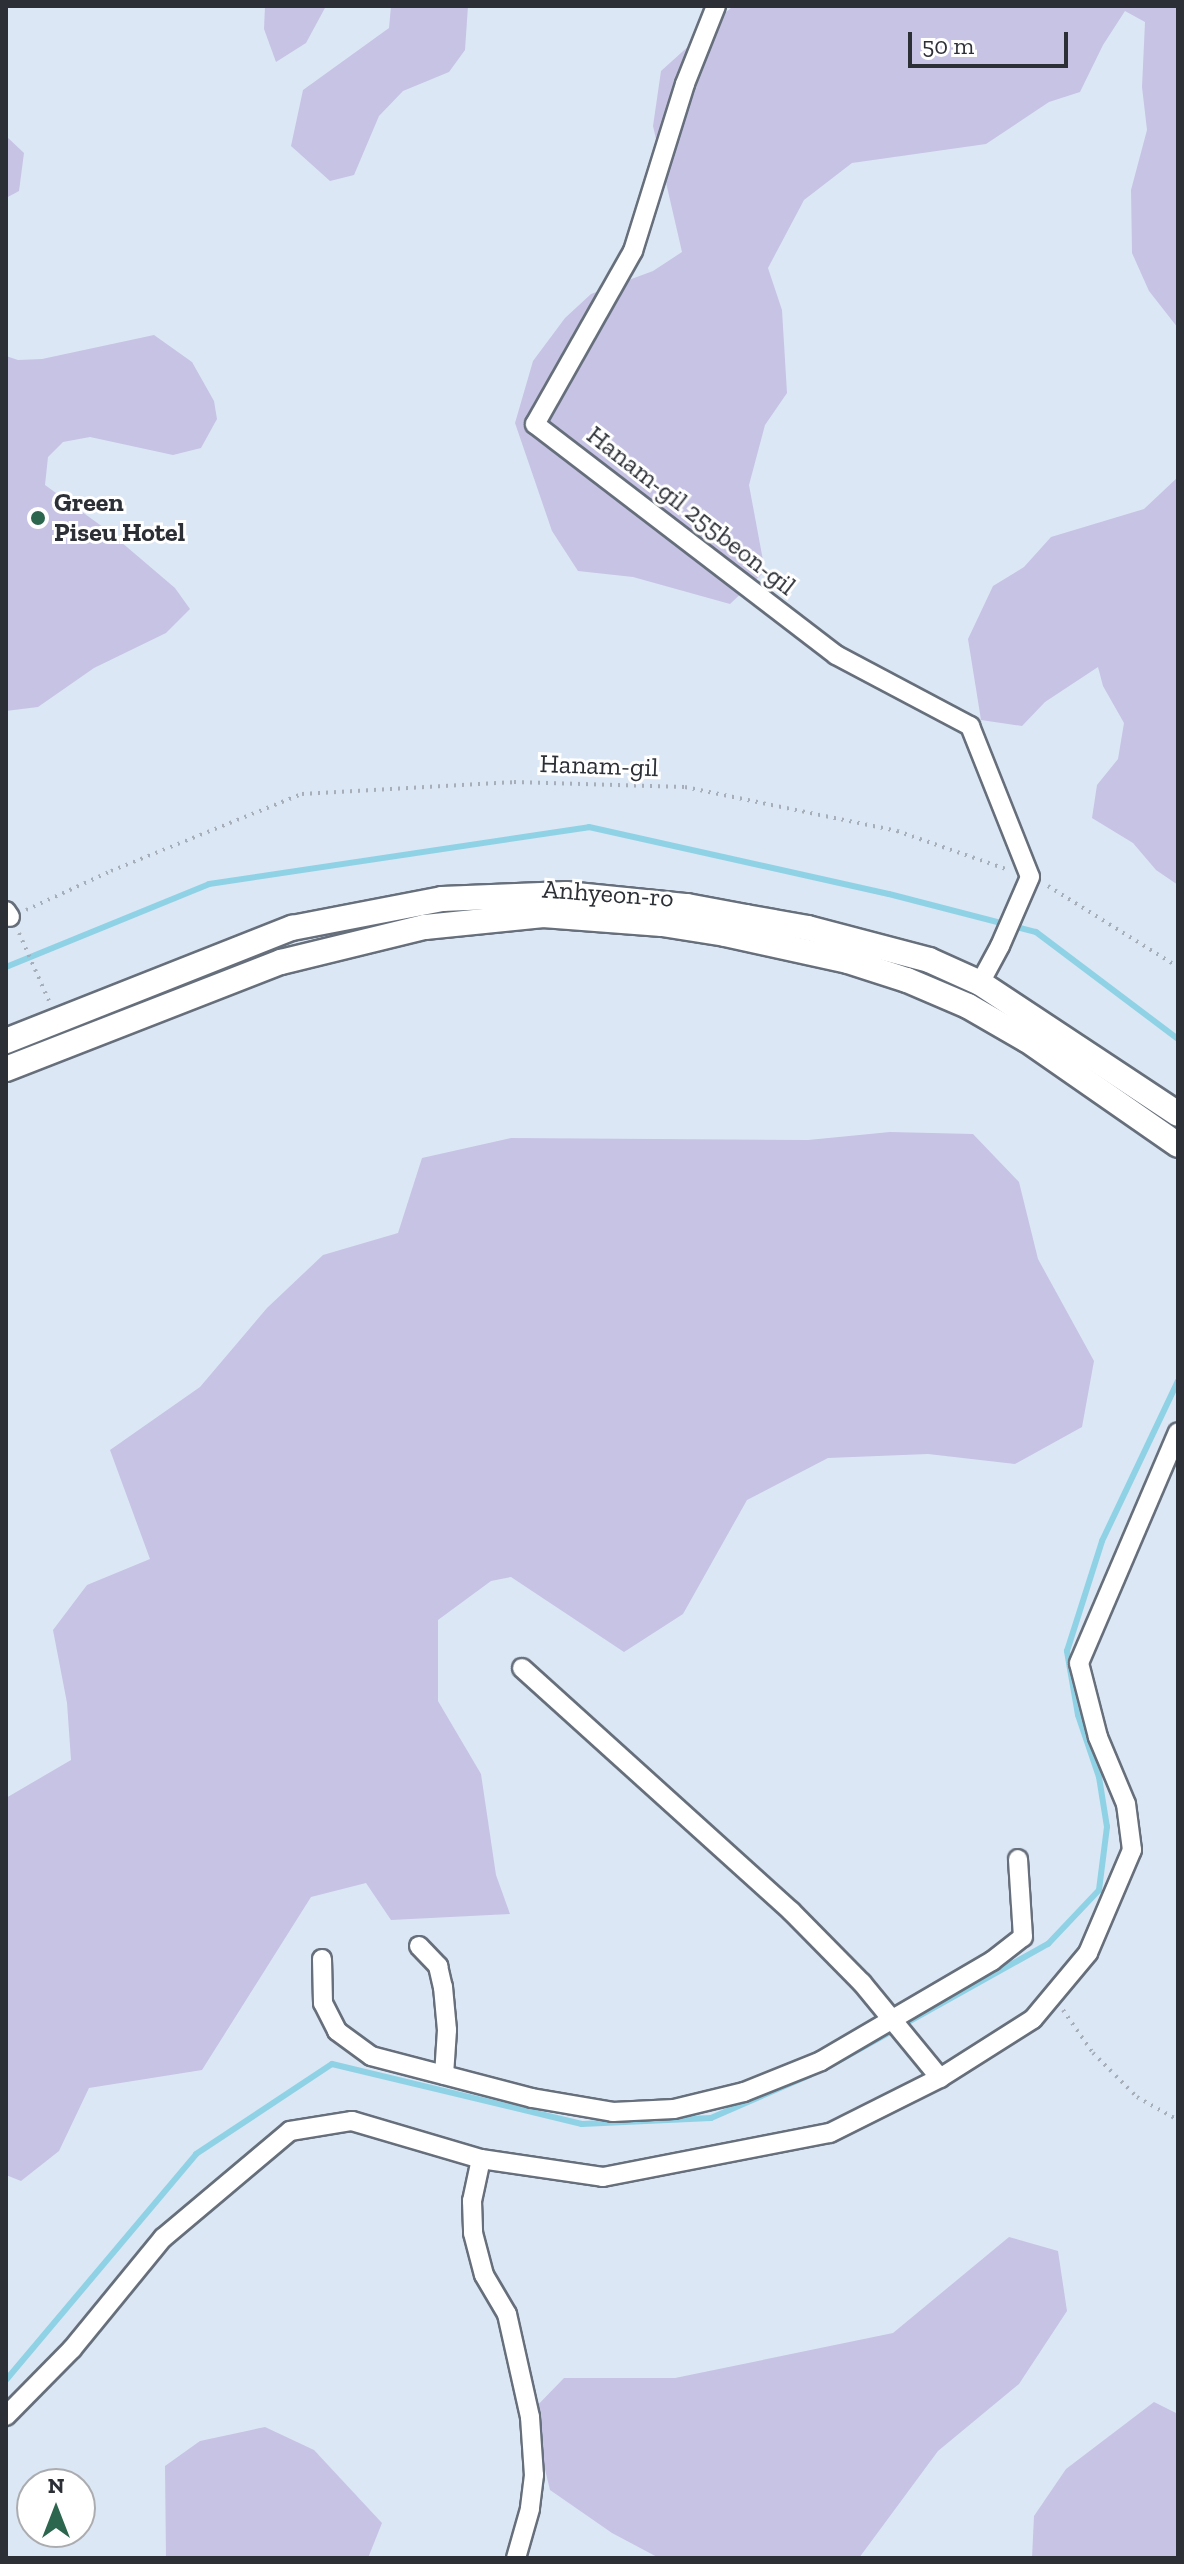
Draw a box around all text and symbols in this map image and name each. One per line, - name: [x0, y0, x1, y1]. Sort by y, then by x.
- scale bar: [912, 16, 1072, 66]
- text: 50 m: [922, 31, 974, 60]
- street label: Hanam-gil 255beon-gil: [580, 420, 802, 602]
- place label: Green Piseu Hotel: [54, 487, 185, 548]
- marker: Green Piseu Hotel: [29, 509, 47, 527]
- street label: Hanam-gil: [539, 748, 659, 784]
- street label: Anhyeon-ro: [541, 874, 675, 914]
- north arrow: [16, 2468, 96, 2548]
- text: N: [48, 2472, 64, 2499]

